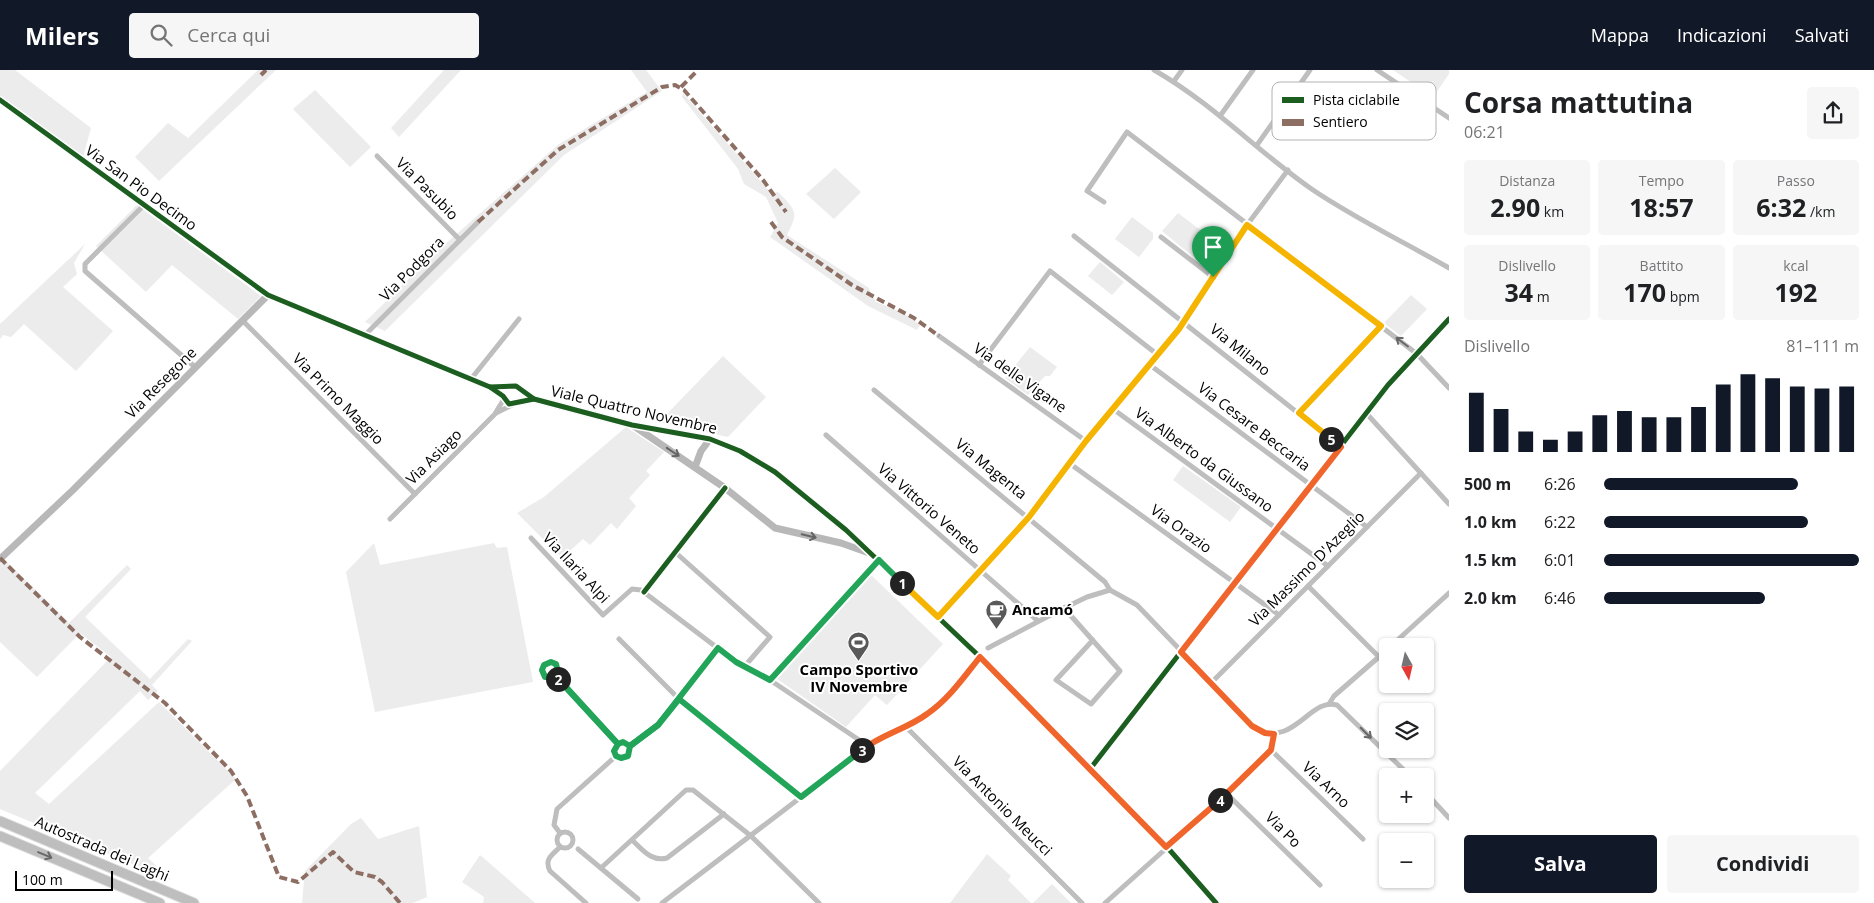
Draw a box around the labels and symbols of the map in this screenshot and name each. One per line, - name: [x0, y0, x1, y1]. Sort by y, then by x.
- legend: [1272, 82, 1436, 140]
- text: Pista ciclabile: [1313, 90, 1400, 109]
- text: Sentiero: [1313, 112, 1368, 131]
- street label: Via San Pio Decimo: [82, 140, 201, 235]
- street label: Via Pasubio: [392, 153, 463, 224]
- pin: [1192, 226, 1234, 277]
- street label: Via Podgora: [375, 232, 448, 305]
- street label: Via Milano: [1206, 319, 1275, 380]
- one-way arrow: [1395, 337, 1409, 347]
- street label: Via delle Vigane: [970, 338, 1071, 417]
- street label: Via Resegone: [120, 342, 200, 422]
- street label: Via Primo Maggio: [289, 348, 389, 448]
- street label: Via Cesare Beccaria: [1194, 377, 1315, 475]
- street label: Viale Quattro Novembre: [549, 380, 719, 438]
- street label: Via Alberto da Giussano: [1131, 402, 1278, 516]
- street label: Via Asiago: [401, 424, 465, 488]
- pin: 5: [1318, 426, 1344, 452]
- street label: Via Magenta: [952, 433, 1031, 503]
- one-way arrow: [665, 447, 679, 457]
- street label: Via Vittorio Veneto: [874, 458, 985, 558]
- street label: Via Orazio: [1147, 499, 1216, 557]
- street label: Via Massimo D'Azeglio: [1244, 506, 1368, 630]
- street label: Via Ilaria Alpi: [539, 528, 615, 607]
- one-way arrow: [800, 532, 816, 541]
- pin: 1: [890, 570, 914, 596]
- cafe icon: Ancamó: [984, 598, 1008, 629]
- place label: Ancamó: [1012, 599, 1073, 619]
- sports icon: Campo Sportivo IV Novembre: [847, 630, 871, 661]
- north arrow: [1379, 638, 1434, 692]
- place label: Campo Sportivo IV Novembre: [800, 659, 918, 696]
- pin: 2: [546, 666, 570, 692]
- one-way arrow: [1360, 726, 1372, 738]
- pin: 3: [850, 738, 874, 762]
- street label: Via Antonio Meucci: [949, 751, 1057, 859]
- street label: Via Arno: [1299, 757, 1355, 812]
- pin: 4: [1208, 788, 1232, 812]
- street label: Via Po: [1261, 807, 1306, 852]
- street label: Autostrada dei Laghi: [32, 811, 173, 885]
- one-way arrow: [37, 850, 52, 860]
- scale bar: [15, 868, 112, 891]

